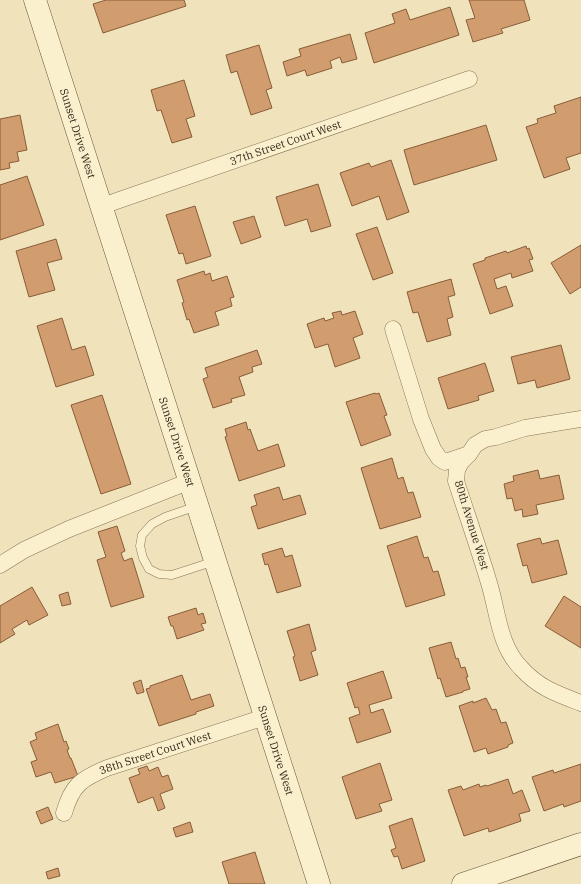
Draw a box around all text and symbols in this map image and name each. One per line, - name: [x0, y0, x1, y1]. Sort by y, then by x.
- street label: Sunset Drive West: [57, 87, 99, 180]
- street label: 37th Street Court West: [228, 117, 343, 168]
- street label: Sunset Drive West: [156, 395, 198, 489]
- street label: 80th Avenue West: [452, 479, 492, 572]
- street label: Sunset Drive West: [255, 704, 297, 797]
- street label: 38th Street Court West: [97, 728, 213, 778]

